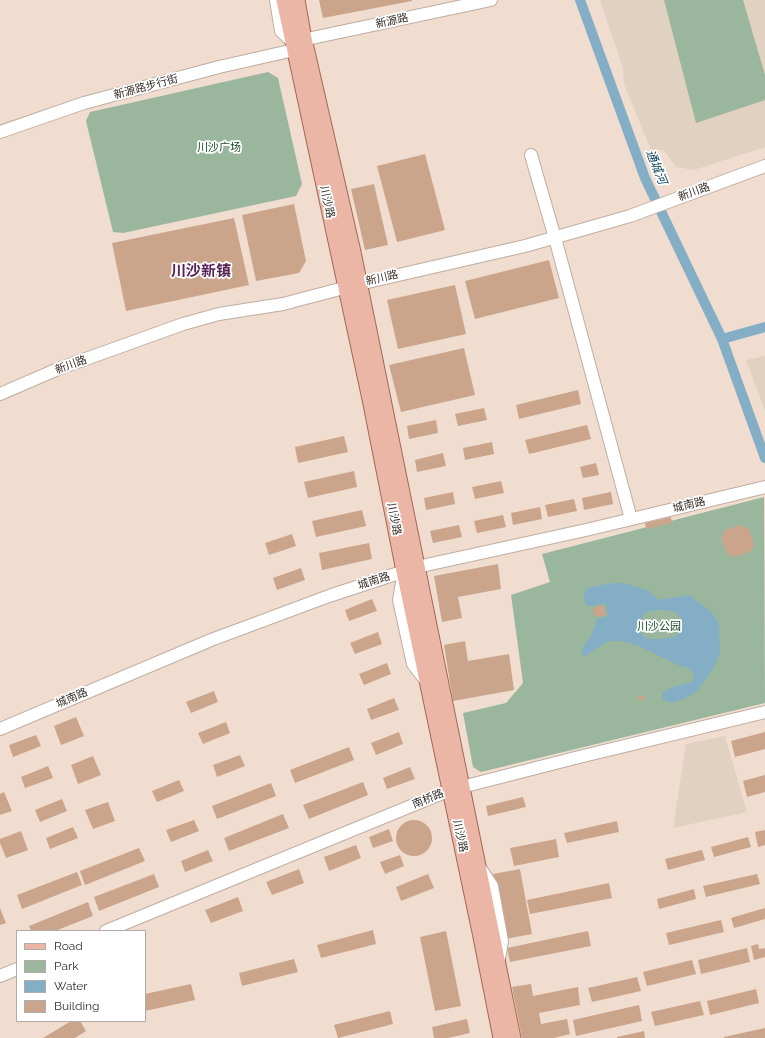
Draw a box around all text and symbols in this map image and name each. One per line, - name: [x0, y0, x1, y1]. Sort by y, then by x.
- street label: 新源路: [374, 11, 410, 31]
- street label: 新源路步行街: [112, 72, 180, 102]
- park label: 川沙广场: [197, 141, 241, 155]
- water label: 通城河: [643, 148, 669, 186]
- street label: 新川路: [676, 180, 712, 204]
- street label: 川沙路: [317, 184, 337, 220]
- district label: 川沙新镇: [171, 262, 231, 280]
- street label: 新川路: [364, 268, 400, 288]
- street label: 新川路: [53, 353, 89, 377]
- street label: 城南路: [671, 495, 707, 515]
- street label: 川沙路: [384, 502, 404, 536]
- street label: 城南路: [356, 570, 392, 592]
- park label: 川沙公园: [637, 620, 681, 634]
- street label: 城南路: [54, 685, 90, 711]
- street label: 南桥路: [410, 787, 446, 811]
- street label: 川沙路: [450, 818, 470, 854]
- legend: [16, 930, 146, 1022]
- text: Road: [54, 939, 83, 953]
- text: Park: [54, 959, 79, 973]
- text: Water: [54, 979, 88, 993]
- text: Building: [54, 999, 100, 1013]

